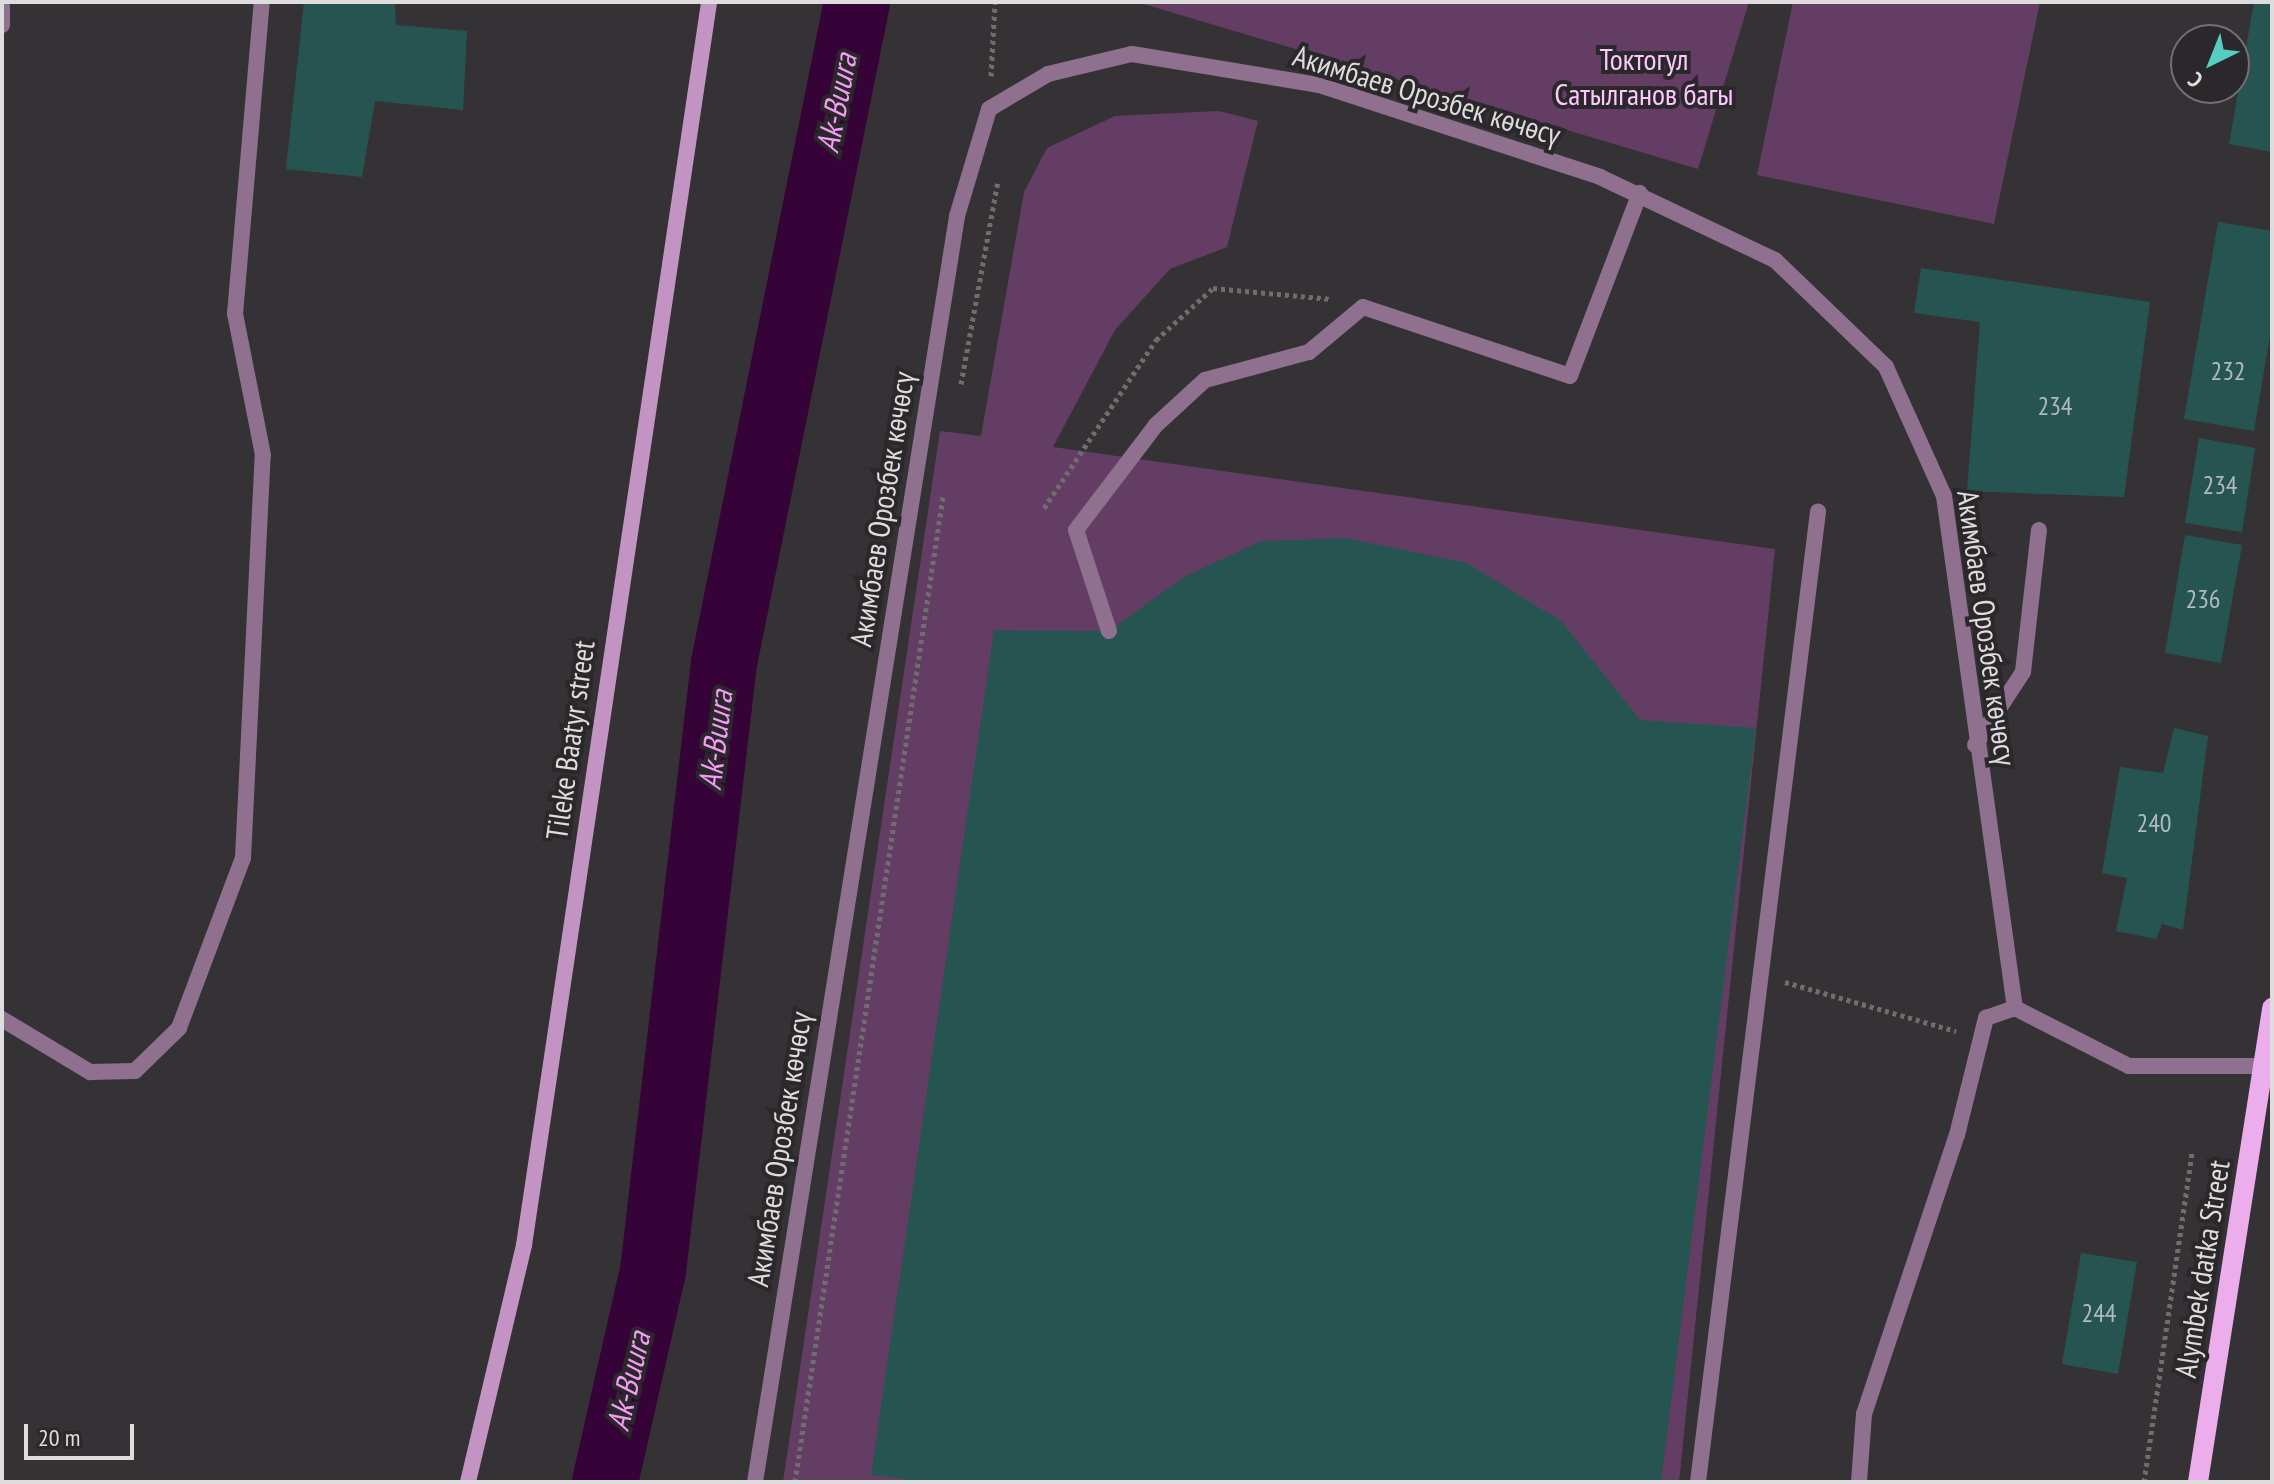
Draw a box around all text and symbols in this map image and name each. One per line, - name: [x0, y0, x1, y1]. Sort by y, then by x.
- north arrow: [2170, 24, 2250, 104]
- street label: Акимбаев Орозбек көчөсү: [1289, 37, 1565, 153]
- park label: Токтогул Сатылганов багы: [1555, 41, 1733, 112]
- water label: Ak-Buura: [808, 50, 864, 156]
- text: С: [2182, 66, 2208, 94]
- house number: 232: [2210, 355, 2246, 387]
- street label: Акимбаев Орозбек көчөсү: [842, 369, 922, 649]
- house number: 234: [2037, 390, 2073, 422]
- house number: 234: [2202, 469, 2238, 501]
- street label: Акимбаев Орозбек көчөсү: [1950, 488, 2024, 768]
- house number: 236: [2185, 583, 2221, 615]
- street label: Tileke Baatyr street: [538, 638, 602, 842]
- water label: Ak-Buura: [690, 688, 740, 792]
- house number: 240: [2136, 807, 2172, 839]
- street label: Акимбаев Орозбек көчөсү: [739, 1009, 819, 1289]
- street label: Alymbek datka Street: [2167, 1157, 2237, 1381]
- house number: 244: [2081, 1297, 2117, 1329]
- water label: Ak-Buura: [598, 1328, 658, 1434]
- scale bar: [28, 1408, 138, 1458]
- text: 20 m: [38, 1422, 80, 1453]

